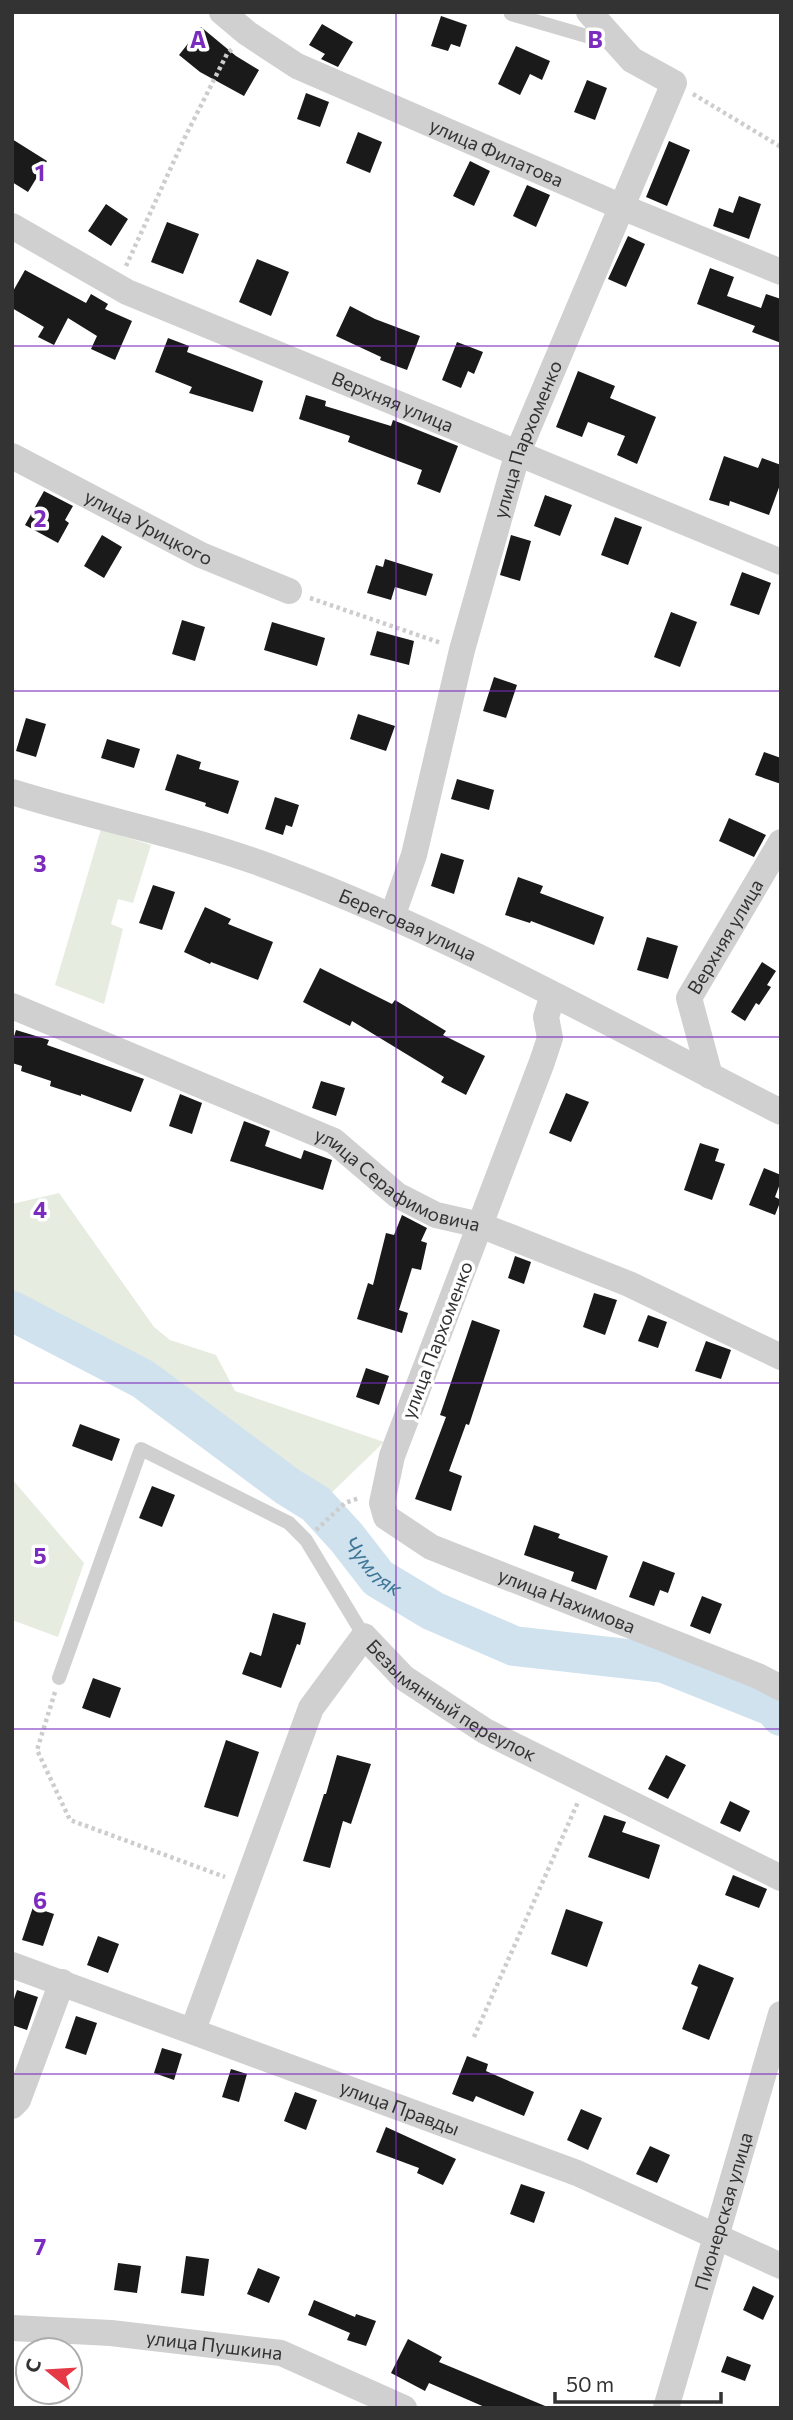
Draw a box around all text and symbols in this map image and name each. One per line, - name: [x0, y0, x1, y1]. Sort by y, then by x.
- text: A: [190, 25, 207, 53]
- text: B: [587, 25, 603, 53]
- street label: улица Филатова: [426, 113, 567, 191]
- text: 1: [35, 158, 45, 186]
- street label: улица Пархоменко: [488, 357, 566, 521]
- street label: Верхняя улица: [329, 366, 457, 437]
- street label: улица Урицкого: [81, 484, 216, 569]
- text: 2: [33, 504, 47, 532]
- text: 3: [33, 849, 47, 877]
- street label: Верхняя улица: [682, 875, 768, 998]
- street label: Береговая улица: [336, 883, 480, 965]
- street label: улица Серафимовича: [311, 1122, 482, 1236]
- text: 4: [33, 1195, 47, 1223]
- street label: улица Пархоменко: [396, 1258, 477, 1422]
- water label: Чумляк: [339, 1531, 408, 1601]
- text: 5: [33, 1541, 47, 1569]
- street label: улица Нахимова: [495, 1563, 639, 1638]
- street label: Безымянный переулок: [362, 1634, 540, 1766]
- text: 6: [33, 1886, 47, 1914]
- street label: улица Правды: [337, 2075, 463, 2140]
- street label: Пионерская улица: [689, 2129, 757, 2293]
- text: 7: [34, 2232, 46, 2260]
- street label: улица Пушкина: [145, 2325, 284, 2364]
- north arrow: [14, 2336, 84, 2406]
- text: С: [19, 2356, 45, 2375]
- scale bar: [555, 2360, 721, 2404]
- text: 50 m: [566, 2371, 614, 2396]

